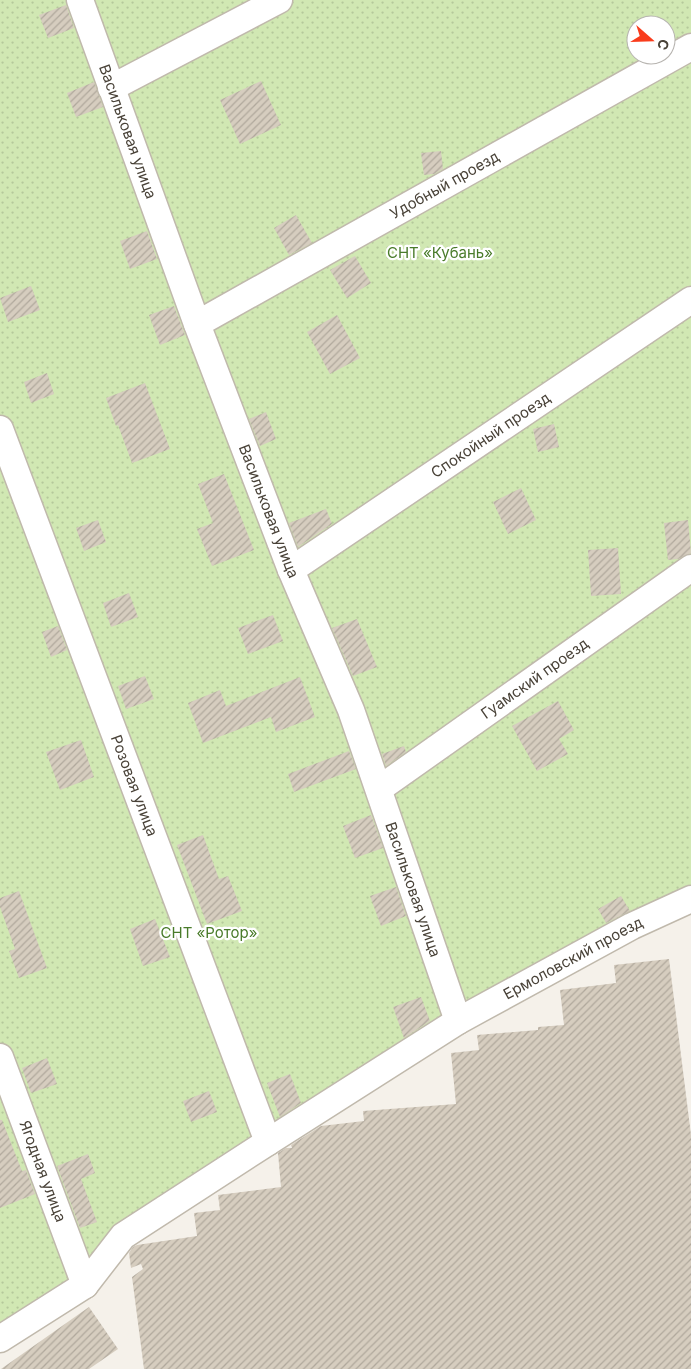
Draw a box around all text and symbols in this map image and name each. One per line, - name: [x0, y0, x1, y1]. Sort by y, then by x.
- north arrow: [626, 15, 676, 65]
- text: С: [654, 37, 673, 52]
- street label: Васильковая улица: [95, 62, 161, 201]
- street label: Удобный проезд: [386, 146, 502, 223]
- park label: СНТ «Кубань»: [387, 243, 493, 262]
- street label: Спокойный проезд: [427, 388, 554, 482]
- street label: Васильковая улица: [235, 442, 303, 581]
- street label: Гуамский проезд: [477, 634, 592, 723]
- street label: Розовая улица: [107, 732, 162, 839]
- street label: Васильковая улица: [381, 819, 445, 959]
- street label: Ермоловский проезд: [500, 912, 646, 1003]
- park label: СНТ «Ротор»: [161, 923, 257, 942]
- street label: Ягодная улица: [16, 1118, 71, 1225]

